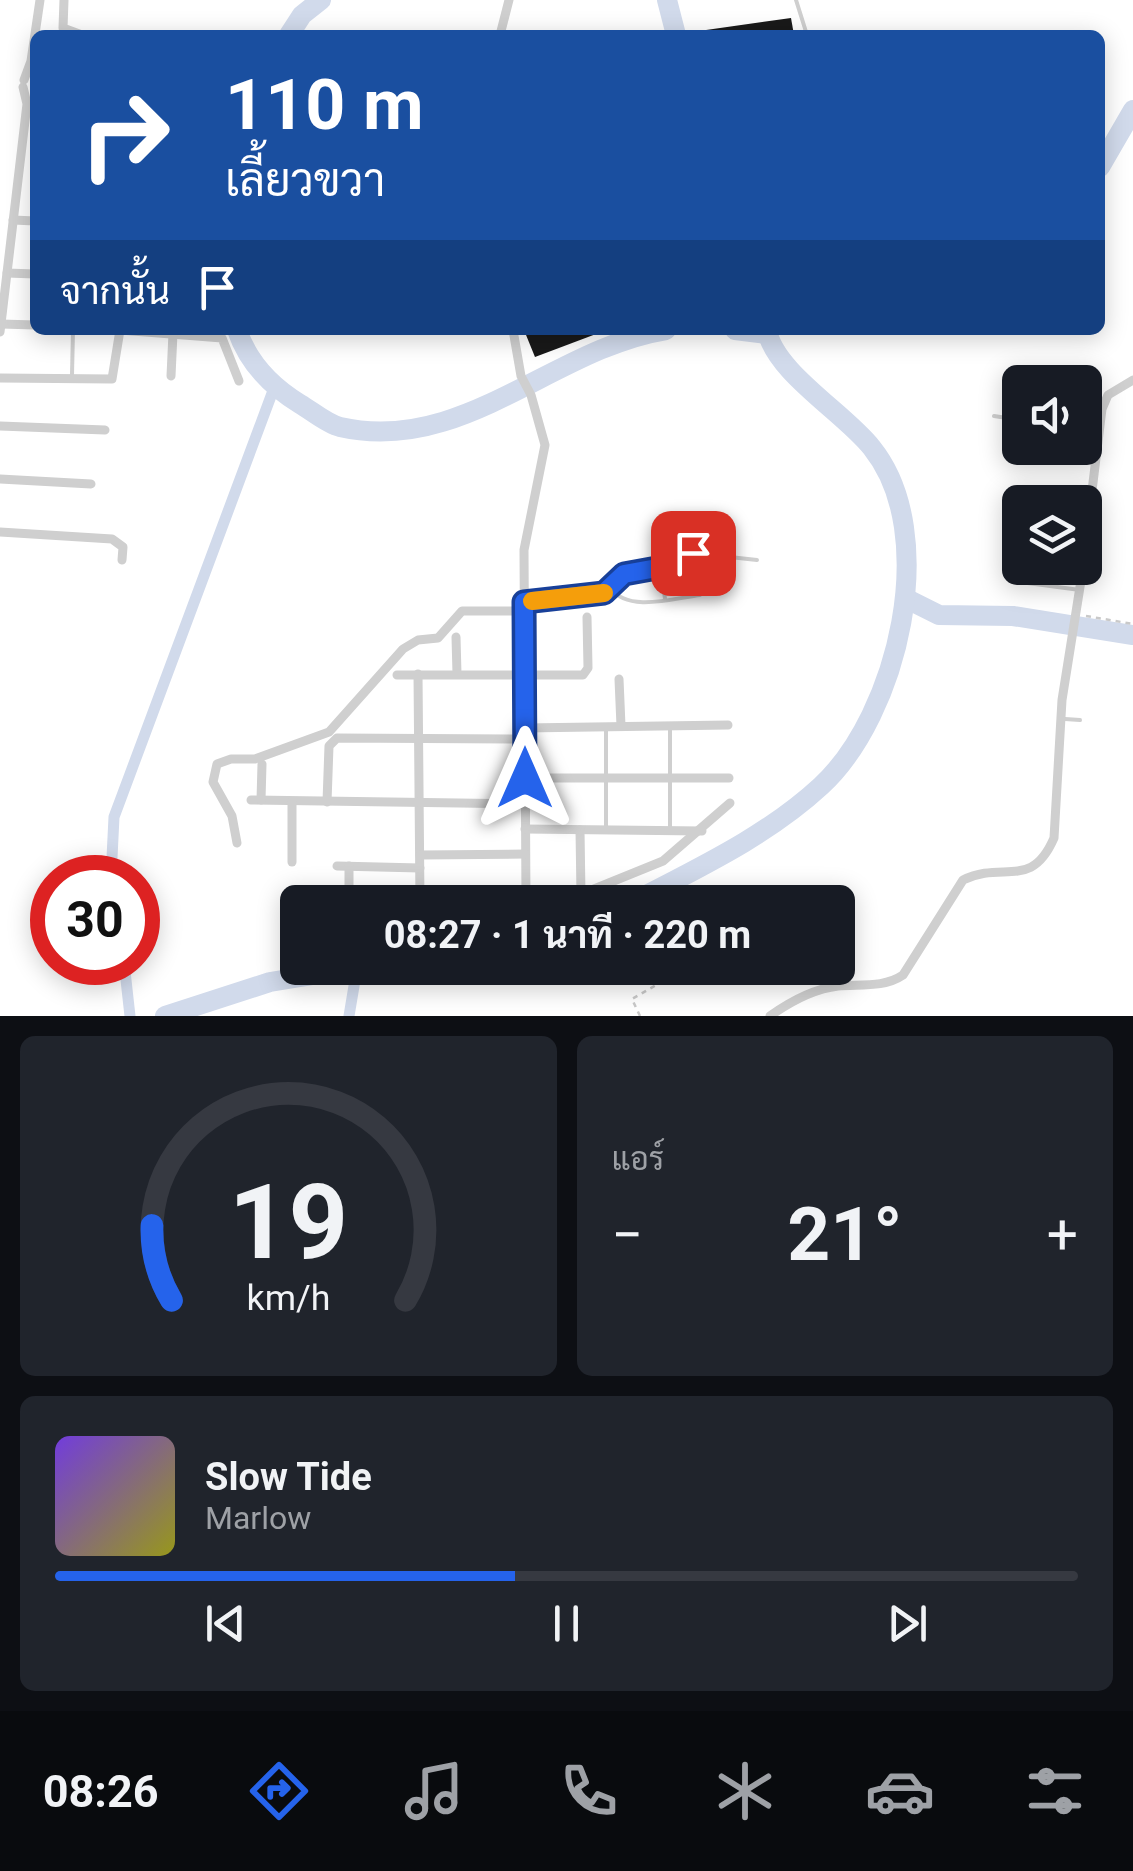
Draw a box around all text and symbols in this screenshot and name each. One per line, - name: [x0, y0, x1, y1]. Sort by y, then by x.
- text: 110 m: [225, 64, 424, 146]
- icon: right: [60, 70, 190, 200]
- text: เลี้ยวขวา: [225, 154, 385, 207]
- icon: arrive: [190, 260, 245, 315]
- text: จากนั้น: [60, 269, 170, 313]
- map controls: [1002, 365, 1102, 585]
- button: sound: [1002, 365, 1102, 465]
- button: layers: [1002, 485, 1102, 585]
- pin: [651, 511, 736, 596]
- icon: arrive: [666, 526, 721, 581]
- position arrow: [473, 726, 577, 830]
- speed limit sign: 30: [30, 855, 160, 985]
- text: 08:27 · 1 นาที · 220 m: [384, 913, 751, 957]
- text: แอร์: [612, 1140, 664, 1178]
- text: 19: [229, 1162, 348, 1283]
- text: 21°: [787, 1190, 903, 1278]
- text: −: [612, 1203, 643, 1267]
- text: +: [1047, 1203, 1078, 1267]
- text: km/h: [246, 1277, 330, 1319]
- text: Slow Tide: [205, 1455, 372, 1499]
- text: Marlow: [205, 1499, 311, 1537]
- icon: previous: [198, 1596, 253, 1651]
- icon: pause: [539, 1596, 594, 1651]
- icon: next: [880, 1596, 935, 1651]
- icon: directions: [244, 1756, 314, 1826]
- icon: music: [399, 1756, 469, 1826]
- icon: phone: [554, 1756, 624, 1826]
- icon: climate: [710, 1756, 780, 1826]
- icon: car: [865, 1756, 935, 1826]
- icon: filters: [1020, 1756, 1090, 1826]
- text: 08:26: [43, 1765, 159, 1818]

